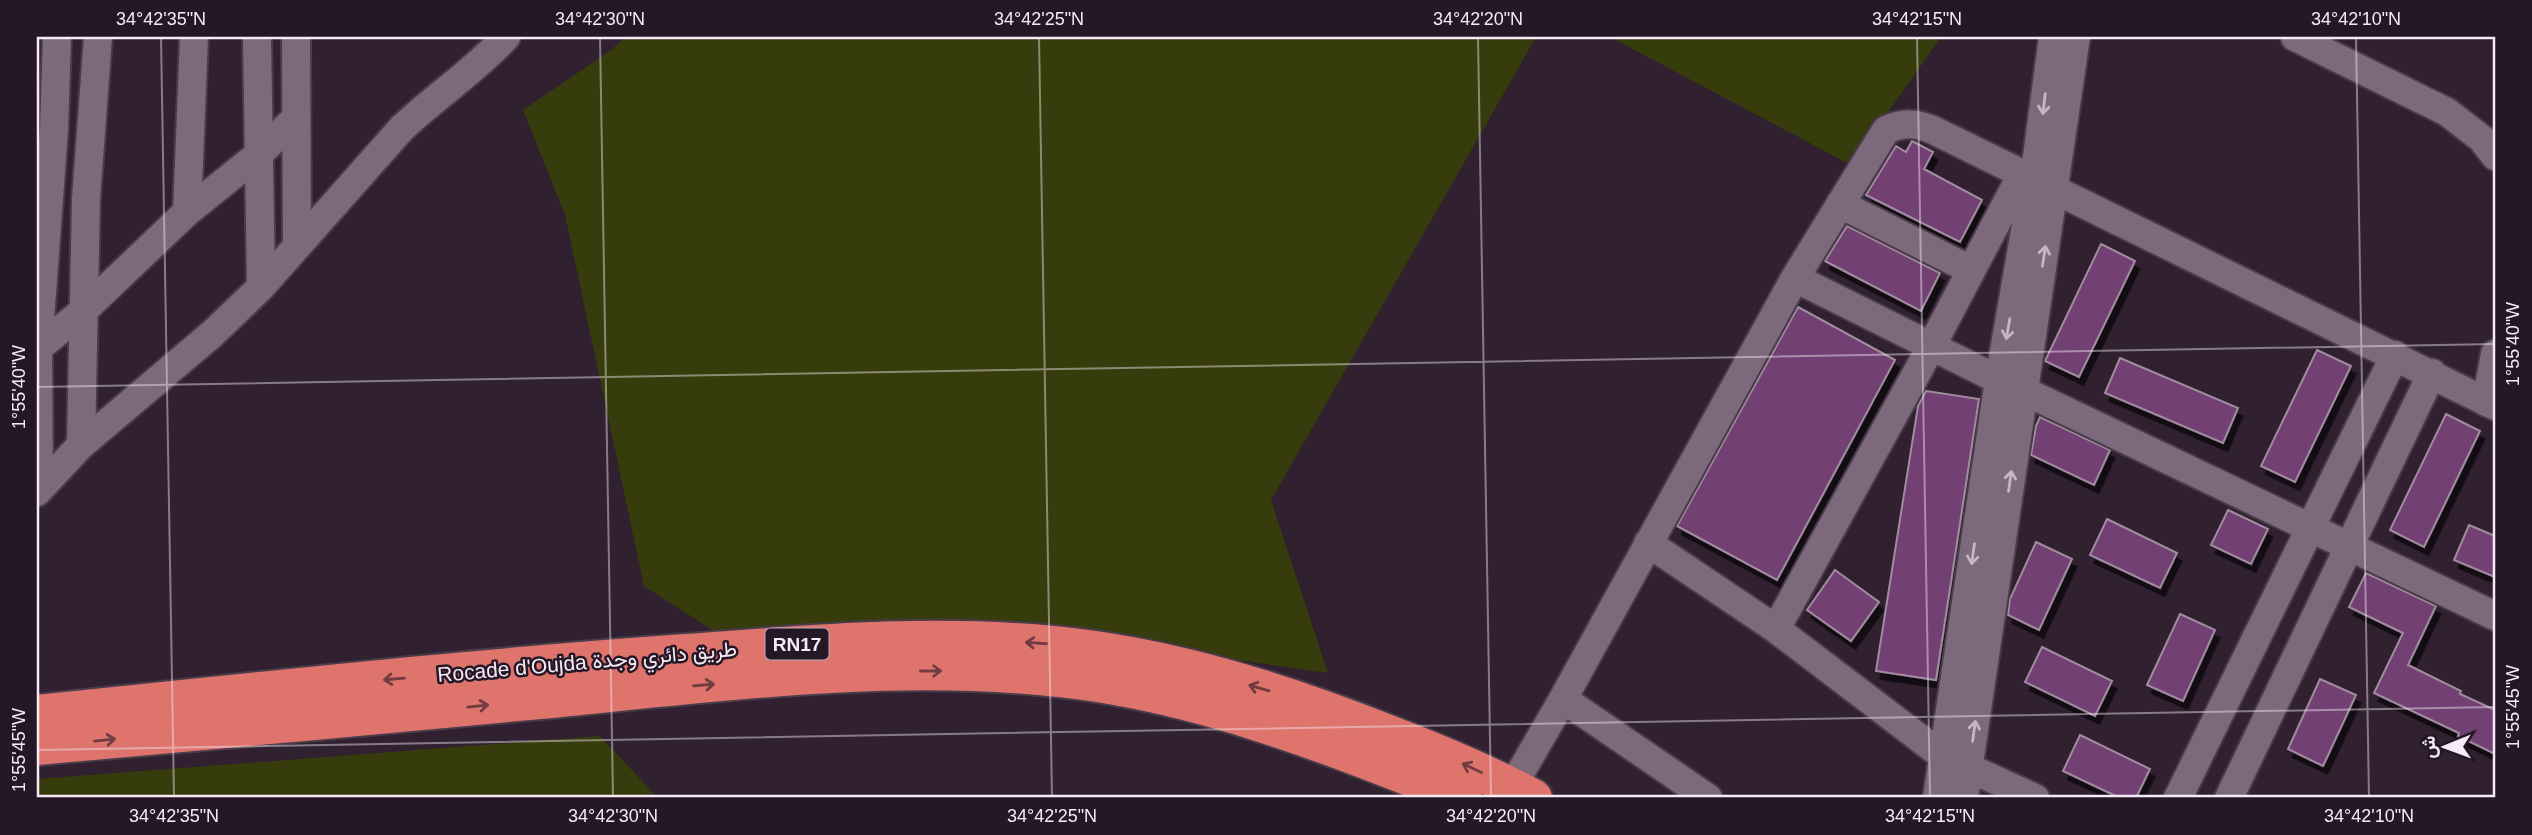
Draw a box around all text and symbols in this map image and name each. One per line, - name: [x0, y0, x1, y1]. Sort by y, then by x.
- text: 34°42'35"N: [116, 9, 206, 29]
- text: 34°42'30"N: [555, 9, 645, 29]
- text: 34°42'25"N: [994, 9, 1084, 29]
- text: 34°42'20"N: [1433, 9, 1523, 29]
- text: 34°42'15"N: [1872, 9, 1962, 29]
- text: 34°42'10"N: [2311, 9, 2401, 29]
- one-way arrow: [2037, 93, 2050, 115]
- one-way arrow: [2038, 246, 2051, 268]
- text: 1°55'40"W: [2503, 302, 2523, 386]
- one-way arrow: [2001, 317, 2014, 340]
- text: 1°55'40"W: [9, 345, 29, 429]
- one-way arrow: [2004, 471, 2017, 493]
- one-way arrow: [1966, 542, 1979, 565]
- road number: RN17: [766, 628, 828, 660]
- one-way arrow: [1026, 636, 1048, 649]
- street label: Rocade d'Oujda طريق دائري وجدة: [436, 637, 738, 692]
- one-way arrow: [919, 664, 942, 678]
- text: 1°55'45"W: [2503, 665, 2523, 749]
- one-way arrow: [383, 673, 406, 686]
- one-way arrow: [692, 678, 715, 691]
- one-way arrow: [1248, 680, 1270, 693]
- one-way arrow: [466, 699, 488, 712]
- text: 1°55'45"W: [9, 708, 29, 792]
- north arrow: [2410, 712, 2480, 782]
- one-way arrow: [1968, 720, 1981, 743]
- one-way arrow: [93, 733, 115, 746]
- text: ش: [2418, 736, 2440, 759]
- one-way arrow: [1462, 761, 1483, 774]
- text: 34°42'35"N: [129, 806, 219, 826]
- text: 34°42'30"N: [568, 806, 658, 826]
- text: 34°42'25"N: [1007, 806, 1097, 826]
- text: 34°42'20"N: [1446, 806, 1536, 826]
- text: 34°42'15"N: [1885, 806, 1975, 826]
- text: 34°42'10"N: [2324, 806, 2414, 826]

